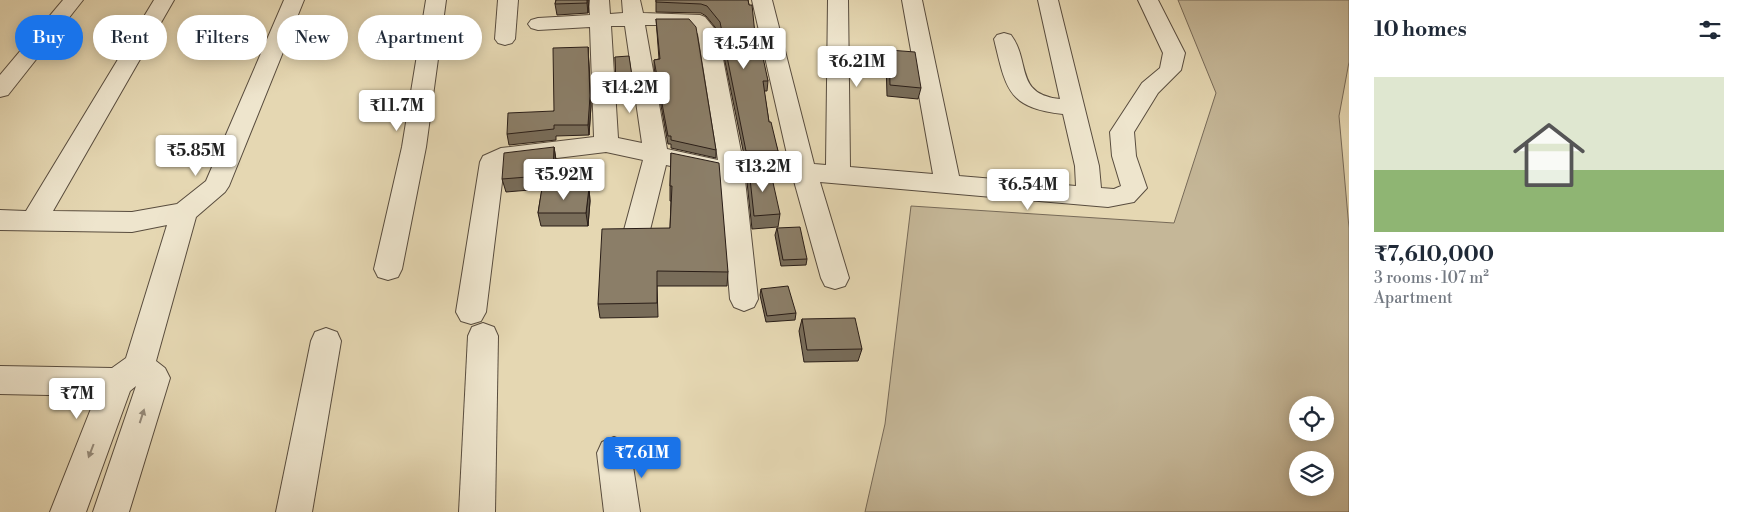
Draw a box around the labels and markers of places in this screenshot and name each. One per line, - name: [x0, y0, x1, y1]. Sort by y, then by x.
- pin: ₹4.54M: [703, 28, 785, 70]
- pin: ₹6.21M: [816, 46, 898, 88]
- pin: ₹14.2M: [589, 72, 671, 114]
- pin: ₹11.7M: [356, 90, 438, 132]
- pin: ₹5.85M: [155, 134, 237, 177]
- pin: ₹13.2M: [722, 150, 804, 193]
- pin: ₹5.92M: [523, 158, 605, 201]
- pin: ₹6.54M: [987, 168, 1069, 211]
- pin: ₹7M: [53, 378, 101, 420]
- pin: ₹7.61M: [601, 436, 683, 479]

